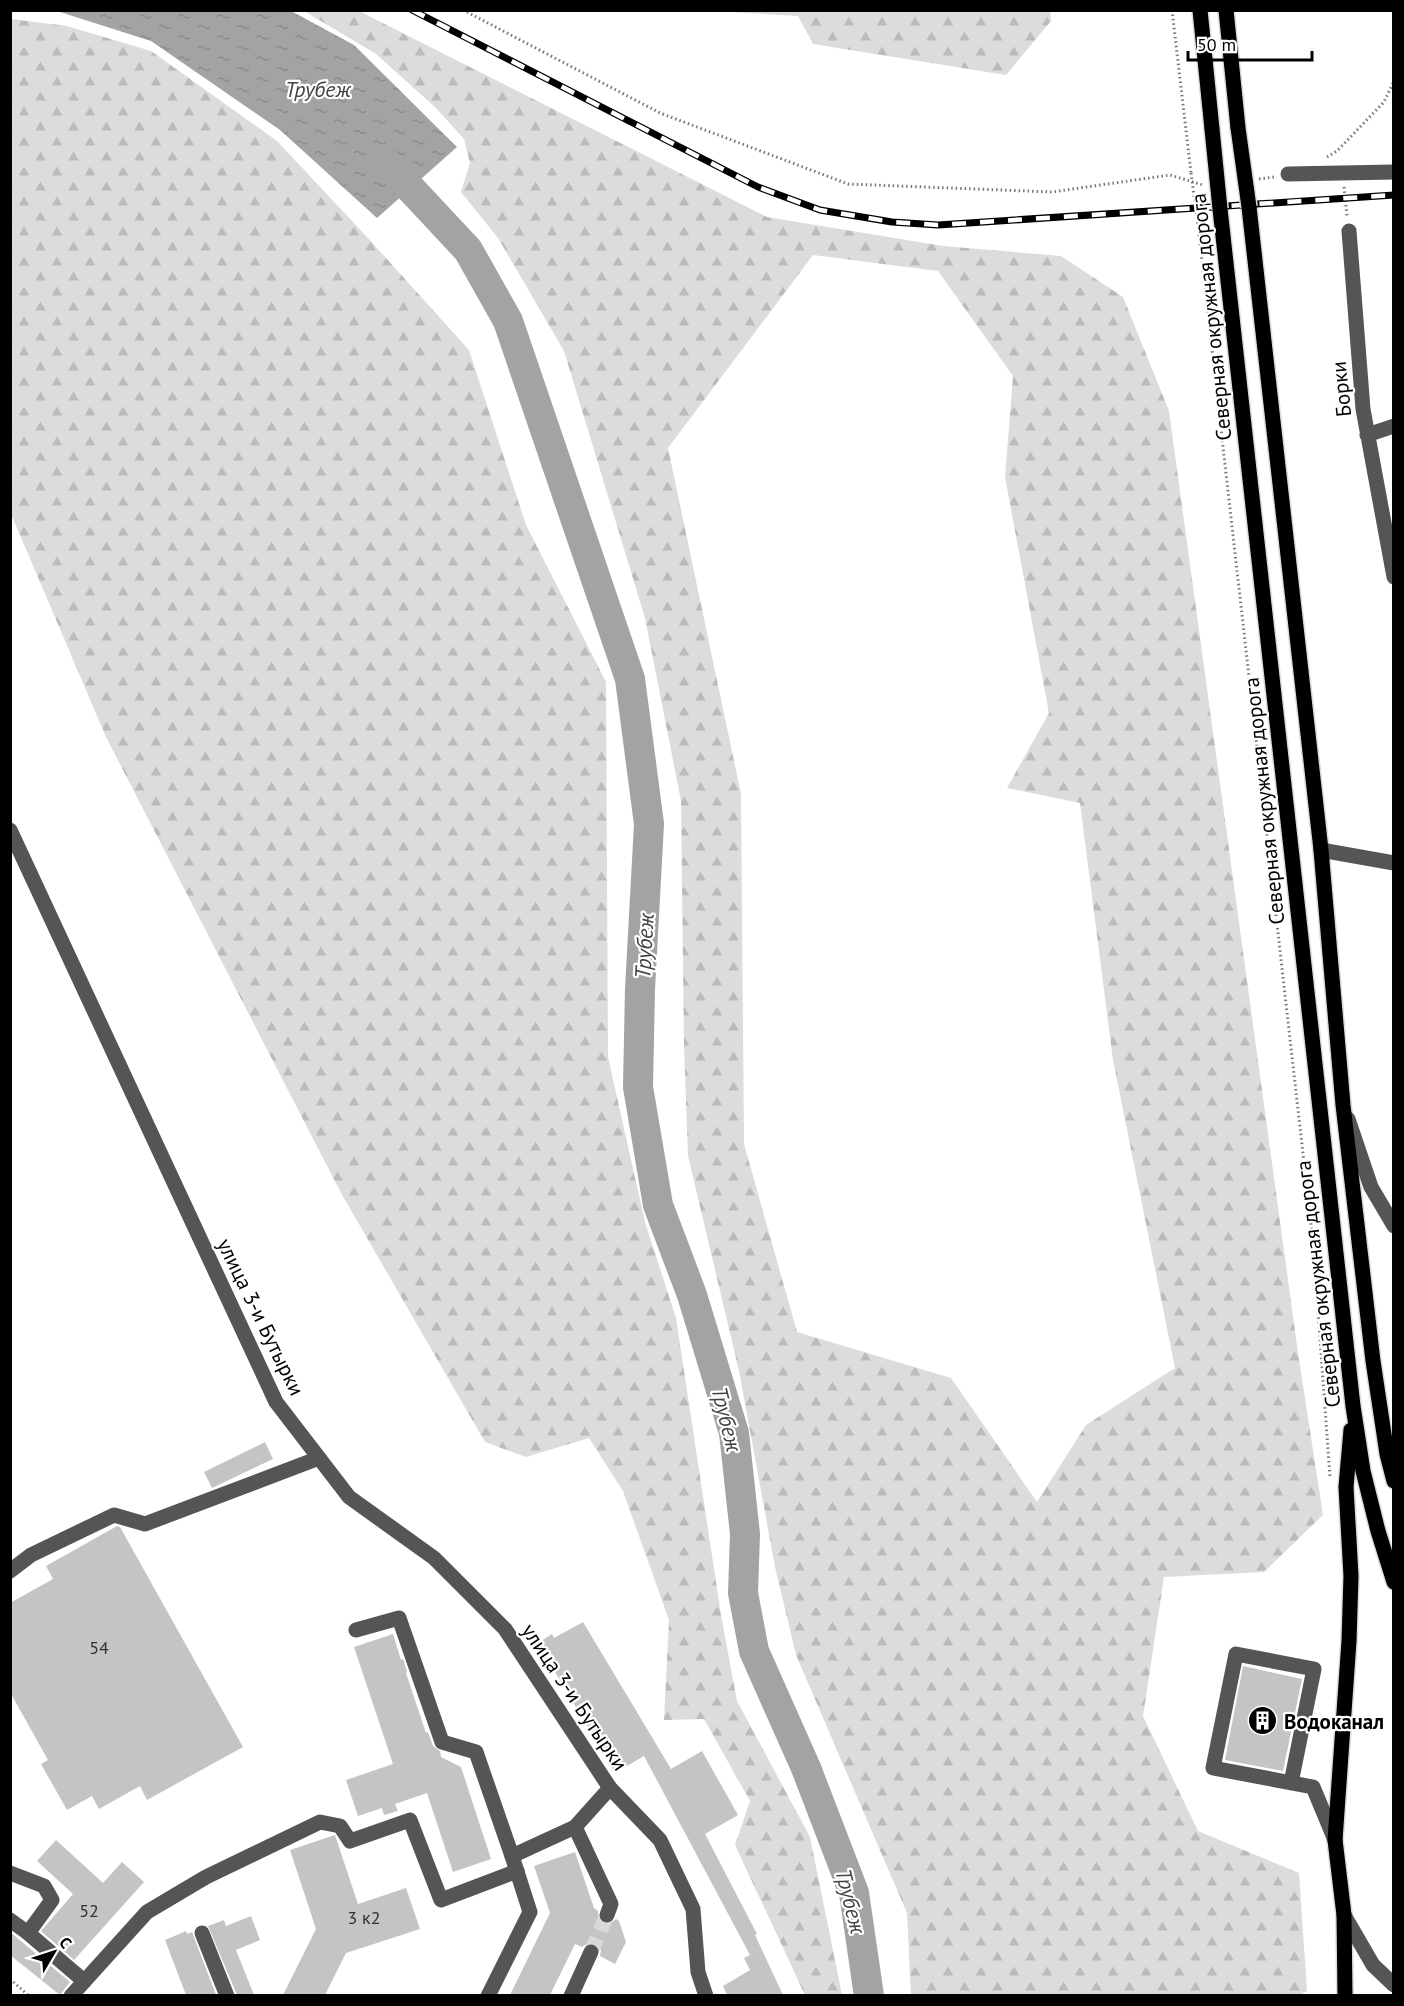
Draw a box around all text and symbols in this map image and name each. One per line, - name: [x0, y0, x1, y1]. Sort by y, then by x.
- scale bar: [1188, 24, 1312, 62]
- text: 50 m: [1197, 33, 1236, 56]
- water label: Трубеж: [285, 75, 351, 103]
- street label: Северная окружная дорога: [1185, 192, 1237, 442]
- street label: Борки: [1325, 360, 1357, 418]
- street label: Северная окружная дорога: [1238, 676, 1290, 926]
- water label: Трубеж: [628, 912, 660, 980]
- street label: Северная окружная дорога: [1289, 1159, 1347, 1409]
- street label: улица 3-и Бутырки: [211, 1234, 311, 1400]
- water label: Трубеж: [705, 1384, 749, 1455]
- street label: улица 3-и Бутырки: [516, 1618, 634, 1776]
- house number: 54: [89, 1636, 109, 1659]
- building icon: Водоканал: [1247, 1705, 1279, 1737]
- place label: Водоканал: [1284, 1708, 1384, 1735]
- water label: Трубеж: [829, 1866, 873, 1937]
- house number: 52: [79, 1899, 99, 1922]
- house number: 3 к2: [347, 1906, 381, 1929]
- north arrow: [24, 1922, 84, 1982]
- text: С: [55, 1933, 76, 1952]

